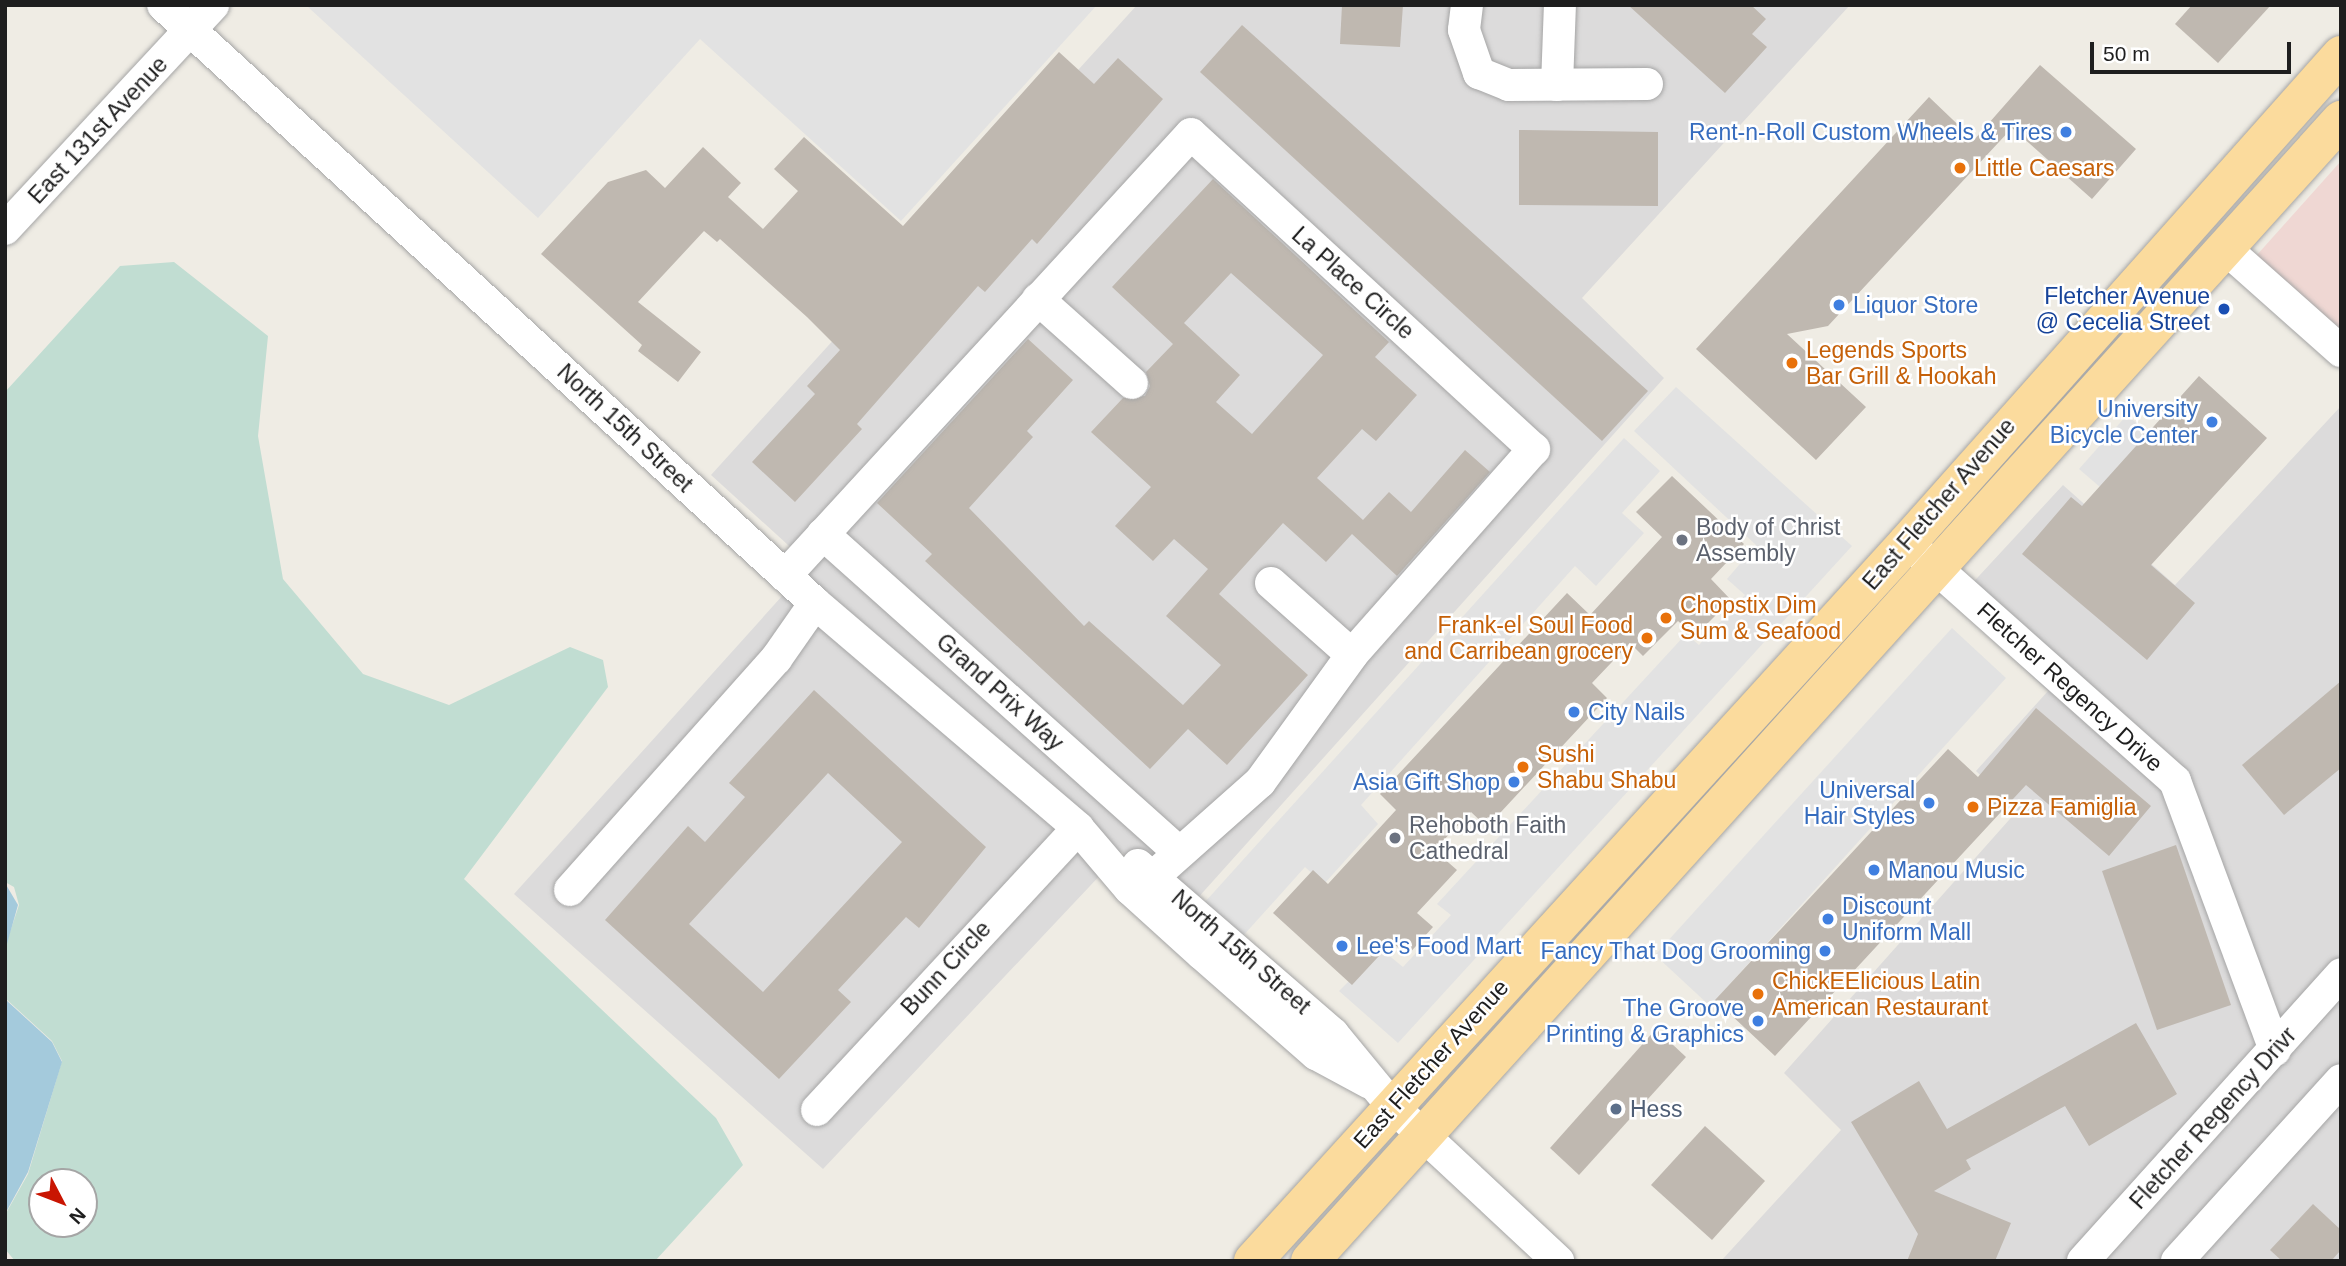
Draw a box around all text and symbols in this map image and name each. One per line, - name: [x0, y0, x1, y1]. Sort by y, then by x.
- scale bar: [2094, 28, 2295, 72]
- text: 50 m: [2103, 42, 2150, 65]
- street label: East 131st Avenue: [22, 50, 174, 210]
- place label: Rent-n-Roll Custom Wheels & Tires: [1689, 118, 2052, 146]
- marker: Rent-n-Roll Custom Wheels & Tires: [2058, 124, 2074, 140]
- place label: Little Caesars: [1974, 154, 2115, 182]
- marker: Little Caesars: [1952, 160, 1968, 176]
- street label: La Place Circle: [1286, 221, 1420, 345]
- place label: Fletcher Avenue @ Cecelia Street: [2036, 282, 2210, 336]
- place label: Liquor Store: [1853, 291, 1978, 319]
- marker: Liquor Store: [1831, 297, 1847, 313]
- marker: Fletcher Avenue @ Cecelia Street: [2216, 301, 2232, 317]
- place label: Legends Sports Bar Grill & Hookah: [1806, 336, 1996, 390]
- marker: Legends Sports Bar Grill & Hookah: [1784, 355, 1800, 371]
- street label: North 15th Street: [552, 358, 698, 498]
- place label: University Bicycle Center: [2050, 395, 2198, 449]
- street label: East Fletcher Avenue: [1857, 412, 2021, 596]
- marker: University Bicycle Center: [2204, 414, 2220, 430]
- place label: Body of Christ Assembly: [1696, 513, 1840, 567]
- marker: Body of Christ Assembly: [1674, 532, 1690, 548]
- place label: Chopstix Dim Sum & Seafood: [1680, 591, 1841, 645]
- street label: Fletcher Regency Drive: [1971, 596, 2169, 778]
- marker: Chopstix Dim Sum & Seafood: [1658, 610, 1674, 626]
- place label: Frank-el Soul Food and Carribean grocery: [1404, 611, 1633, 665]
- street label: Grand Prix Way: [931, 628, 1069, 756]
- marker: Frank-el Soul Food and Carribean grocery: [1639, 630, 1655, 646]
- place label: City Nails: [1588, 698, 1685, 726]
- marker: City Nails: [1566, 704, 1582, 720]
- place label: Sushi Shabu Shabu: [1537, 740, 1676, 794]
- marker: Sushi Shabu Shabu: [1515, 759, 1531, 775]
- place label: Asia Gift Shop: [1353, 768, 1500, 796]
- marker: Asia Gift Shop: [1506, 774, 1522, 790]
- place label: Universal Hair Styles: [1804, 776, 1915, 830]
- place label: Pizza Famiglia: [1987, 793, 2137, 821]
- marker: Universal Hair Styles: [1921, 795, 1937, 811]
- marker: Pizza Famiglia: [1965, 799, 1981, 815]
- place label: Rehoboth Faith Cathedral: [1409, 811, 1566, 865]
- marker: Rehoboth Faith Cathedral: [1387, 830, 1403, 846]
- place label: Manou Music: [1888, 856, 2025, 884]
- marker: Manou Music: [1866, 862, 1882, 878]
- street label: North 15th Street: [1166, 884, 1316, 1020]
- place label: Discount Uniform Mall: [1842, 892, 1971, 946]
- marker: Discount Uniform Mall: [1820, 911, 1836, 927]
- street label: Bunn Circle: [895, 915, 997, 1021]
- place label: Lee's Food Mart: [1356, 932, 1521, 960]
- place label: Fancy That Dog Grooming: [1540, 937, 1811, 965]
- marker: Lee's Food Mart: [1334, 938, 1350, 954]
- marker: Fancy That Dog Grooming: [1817, 943, 1833, 959]
- place label: ChickEElicious Latin American Restaurant: [1772, 967, 1988, 1021]
- street label: East Fletcher Avenue: [1347, 973, 1515, 1155]
- marker: ChickEElicious Latin American Restaurant: [1750, 986, 1766, 1002]
- place label: The Groove Printing & Graphics: [1546, 994, 1744, 1048]
- marker: The Groove Printing & Graphics: [1750, 1013, 1766, 1029]
- street label: Fletcher Regency Drivr: [2124, 1021, 2302, 1215]
- place label: Hess: [1630, 1095, 1682, 1123]
- marker: Hess: [1608, 1101, 1624, 1117]
- north arrow: [28, 1168, 98, 1238]
- text: N: [65, 1204, 90, 1228]

